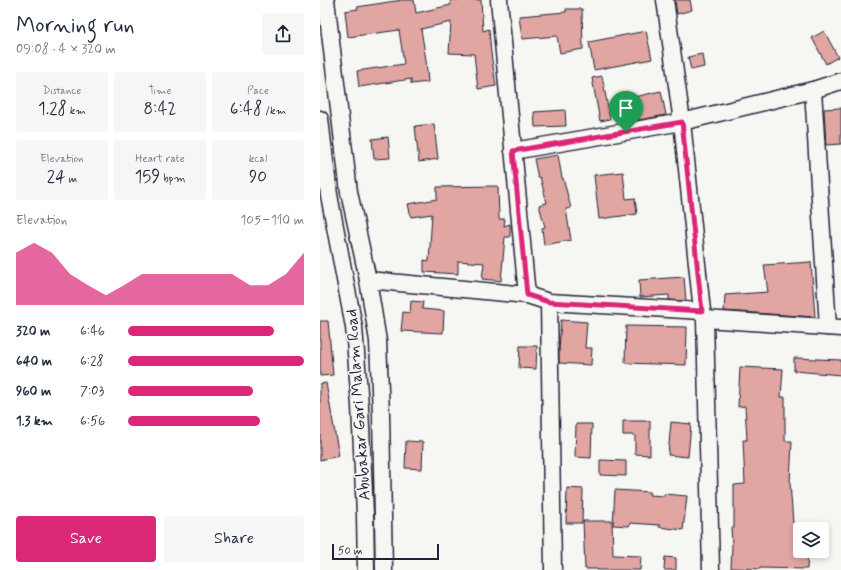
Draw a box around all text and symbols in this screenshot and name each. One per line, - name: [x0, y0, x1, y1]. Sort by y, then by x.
- text: Morning run: [16, 12, 135, 40]
- button: share: [262, 13, 304, 55]
- text: 09:08 · 4 × 320 m: [16, 41, 116, 58]
- text: Distance: [43, 84, 81, 98]
- text: Time: [148, 84, 172, 98]
- text: Pace: [247, 84, 269, 98]
- pin: [609, 91, 643, 132]
- icon: arrive: [615, 97, 637, 119]
- text: 1.28: [38, 98, 67, 120]
- text: 8:42: [144, 98, 177, 120]
- text: 6:48: [230, 98, 262, 120]
- text: km: [67, 104, 86, 118]
- text: /km: [262, 104, 286, 118]
- text: Elevation: [40, 152, 84, 166]
- text: Heart rate: [135, 152, 185, 166]
- text: kcal: [249, 152, 267, 166]
- text: 24: [47, 166, 65, 188]
- text: 159: [135, 166, 160, 188]
- text: 90: [249, 166, 267, 188]
- text: m: [65, 172, 77, 186]
- text: bpm: [160, 172, 185, 186]
- text: Elevation: [16, 212, 67, 229]
- text: 105–110 m: [240, 212, 304, 229]
- street label: Abubakar Gari Malam Road: [341, 308, 376, 501]
- text: 320 m: [16, 323, 50, 340]
- text: 6:46: [80, 323, 105, 340]
- text: 640 m: [16, 353, 52, 370]
- text: 6:28: [80, 353, 104, 370]
- text: 960 m: [16, 383, 51, 400]
- text: 7:03: [80, 383, 104, 400]
- text: 1.3 km: [16, 413, 53, 430]
- text: 6:56: [80, 413, 105, 430]
- button: Save: [16, 516, 156, 562]
- button: Share: [164, 516, 304, 562]
- map controls: [793, 522, 829, 558]
- button: layers: [793, 522, 829, 558]
- scale bar: [332, 542, 439, 561]
- text: 50 m: [338, 544, 363, 558]

